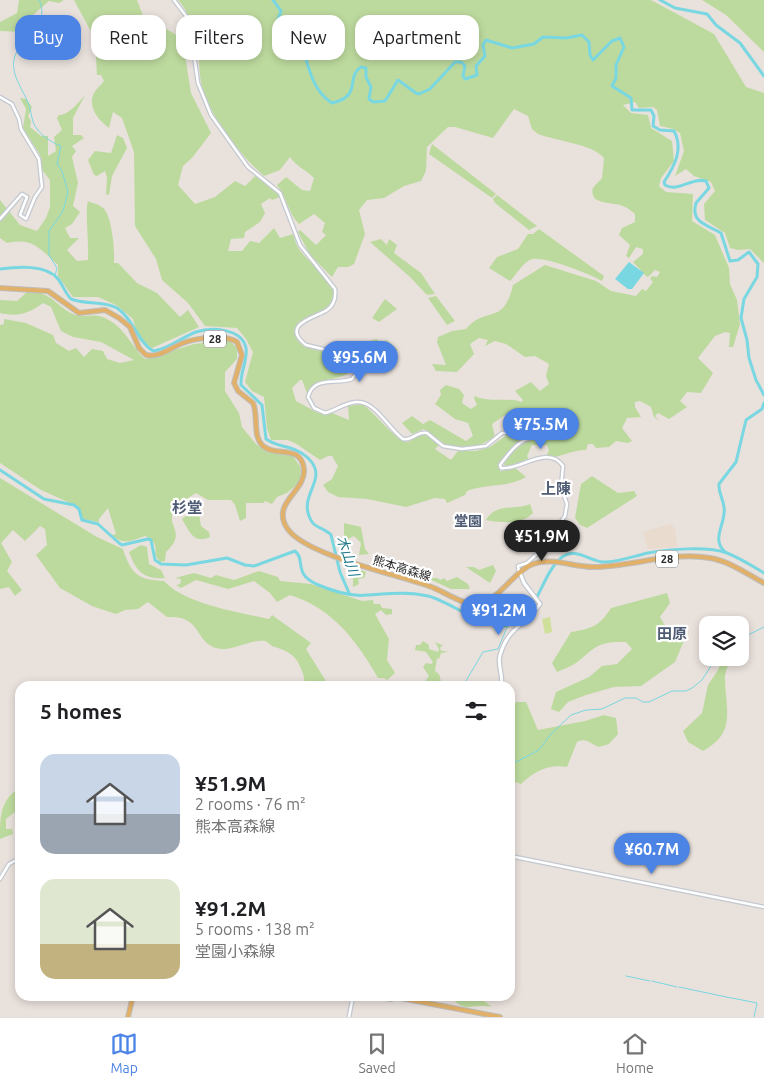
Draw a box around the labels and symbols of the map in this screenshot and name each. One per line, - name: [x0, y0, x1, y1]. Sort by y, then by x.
- road number: 28: [204, 330, 226, 348]
- pin: ¥95.6M: [319, 340, 401, 383]
- pin: ¥75.5M: [500, 408, 582, 450]
- district label: 上陳: [541, 480, 571, 497]
- district label: 杉堂: [172, 499, 202, 516]
- district label: 堂園: [454, 513, 482, 529]
- pin: ¥51.9M: [501, 520, 583, 562]
- water label: 木山川: [334, 534, 363, 580]
- road number: 28: [656, 550, 678, 568]
- street label: 熊本高森線: [371, 553, 433, 583]
- pin: ¥91.2M: [458, 594, 540, 636]
- district label: 田原: [657, 625, 687, 642]
- pin: ¥60.7M: [611, 832, 693, 875]

